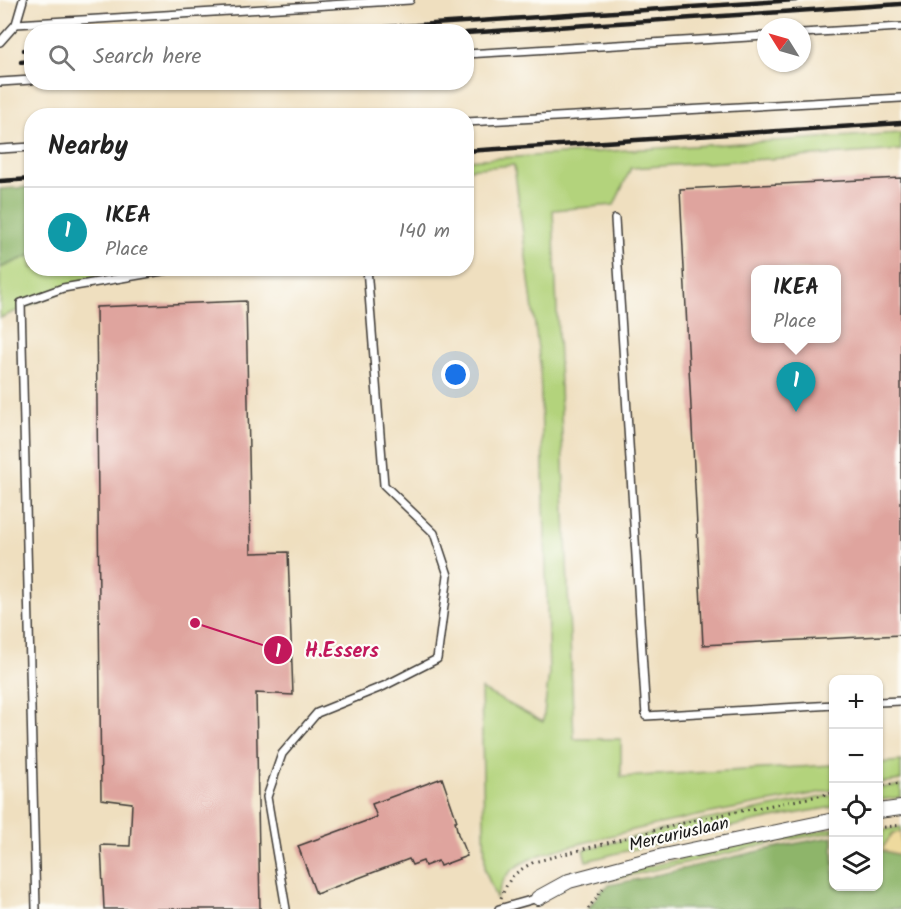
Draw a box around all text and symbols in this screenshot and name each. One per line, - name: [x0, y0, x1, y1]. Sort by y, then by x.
- north arrow: [757, 18, 811, 72]
- search box: [24, 24, 474, 90]
- text: Search here: [93, 40, 201, 75]
- icon: search: [45, 41, 78, 74]
- text: Nearby: [48, 126, 128, 168]
- text: IKEA: [105, 199, 151, 234]
- text: 1: [64, 216, 71, 248]
- text: 140 m: [399, 216, 450, 248]
- text: Place: [105, 234, 148, 266]
- popup: [751, 265, 841, 343]
- text: IKEA: [773, 271, 819, 306]
- text: Place: [773, 306, 816, 338]
- your location: [441, 360, 470, 389]
- pin: 1: [776, 362, 816, 412]
- callout: H.Essers: [263, 631, 391, 669]
- text: H.Essers: [305, 636, 380, 668]
- text: 1: [275, 638, 281, 667]
- map controls: [829, 675, 883, 891]
- button: +: [829, 675, 883, 729]
- button: −: [829, 729, 883, 783]
- button: locate: [829, 783, 883, 837]
- street label: Mercuriuslaan: [626, 809, 732, 861]
- button: layers: [829, 837, 883, 891]

